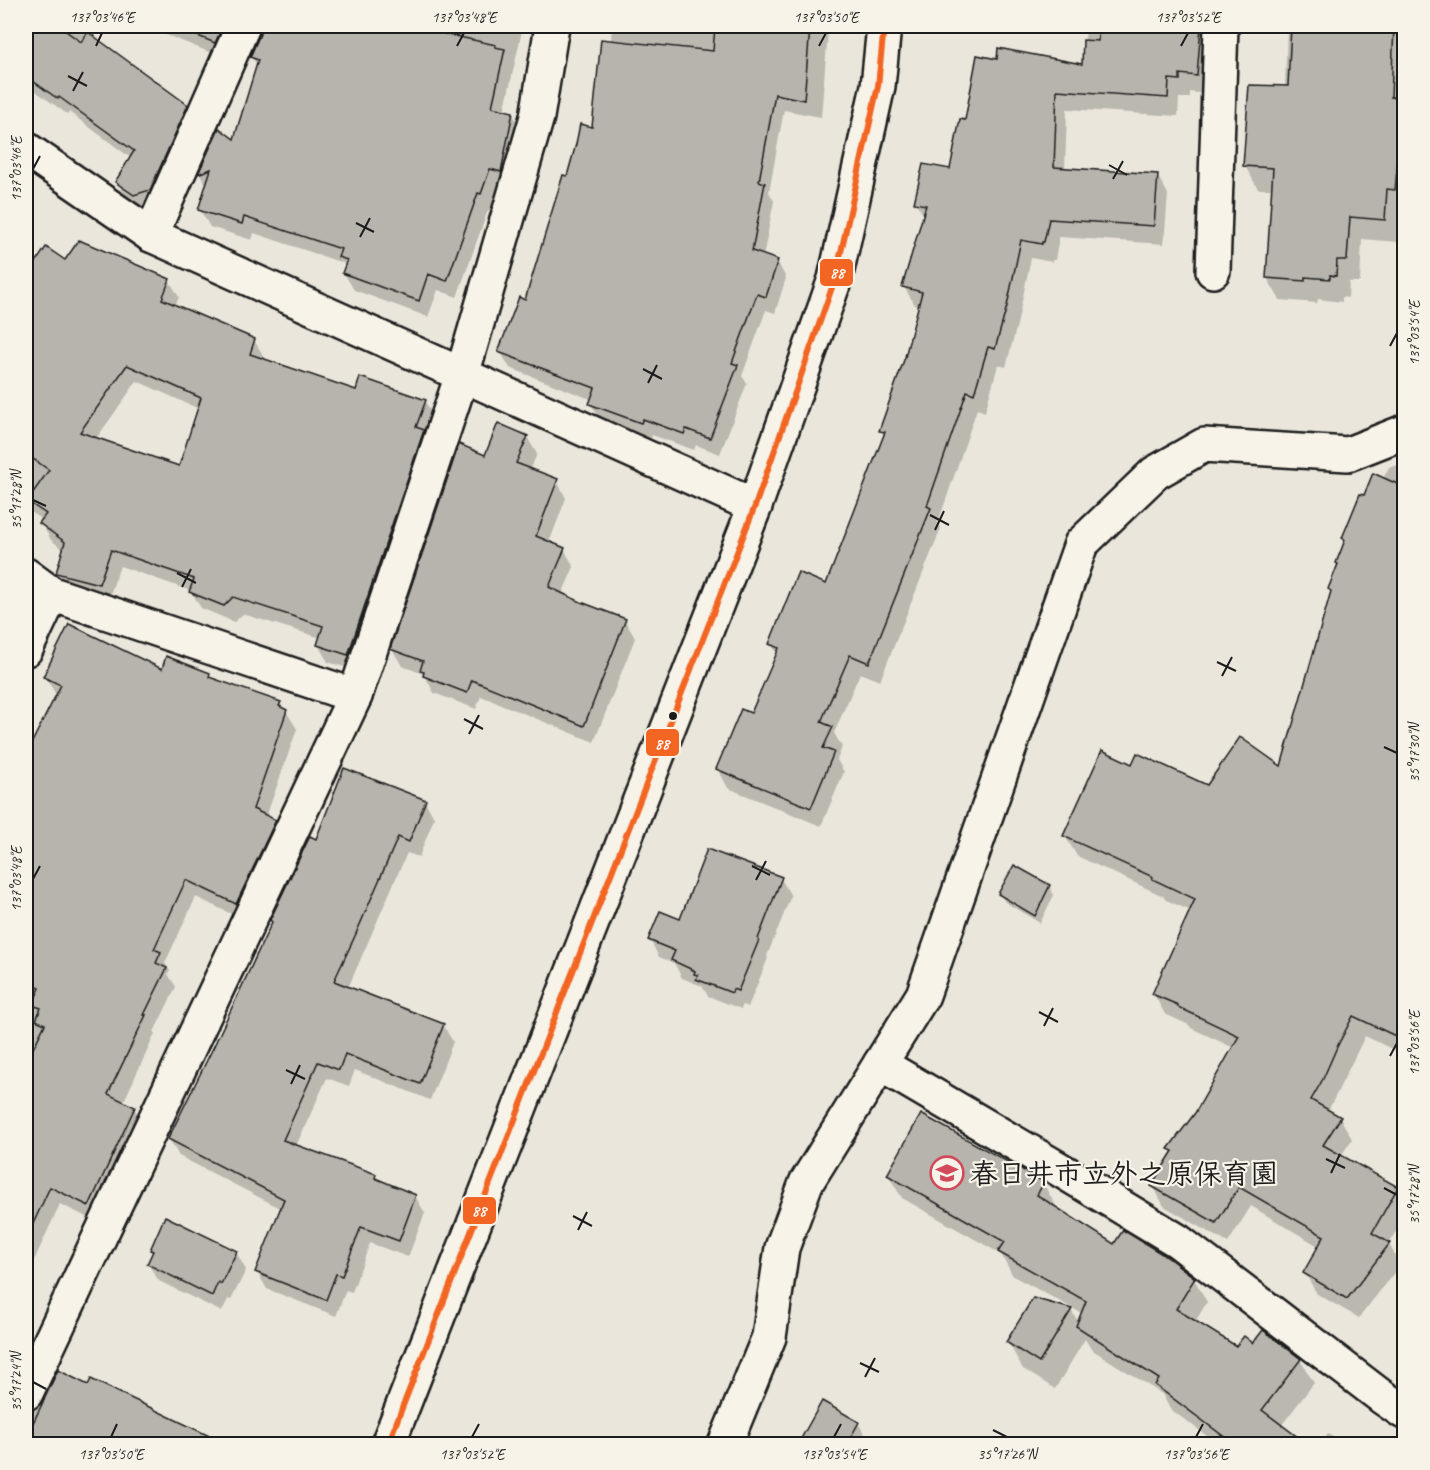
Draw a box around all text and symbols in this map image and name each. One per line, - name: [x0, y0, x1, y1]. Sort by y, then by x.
- text: 137°03'46"E: [70, 8, 136, 27]
- text: 137°03'48"E: [432, 8, 498, 27]
- text: 137°03'50"E: [794, 8, 860, 27]
- text: 137°03'52"E: [1156, 8, 1222, 27]
- text: 137°03'46"E: [7, 135, 26, 201]
- line badge: 88: [819, 258, 854, 287]
- text: 88: [830, 263, 846, 283]
- text: 137°03'54"E: [1405, 299, 1424, 365]
- text: 35°17'28"N: [7, 467, 26, 530]
- unlabelled marker: [667, 710, 679, 722]
- text: 35°17'30"N: [1405, 720, 1424, 783]
- line badge: 88: [645, 728, 680, 757]
- text: 88: [655, 734, 671, 754]
- text: 137°03'48"E: [7, 845, 26, 911]
- text: 137°03'56"E: [1405, 1009, 1424, 1075]
- school or university icon: 春日井市立外之原保育園: [929, 1155, 965, 1191]
- place label: 春日井市立外之原保育園: [970, 1156, 1278, 1191]
- text: 35°17'28"N: [1405, 1162, 1424, 1225]
- line badge: 88: [462, 1196, 497, 1225]
- text: 88: [472, 1201, 488, 1221]
- text: 35°17'24"N: [7, 1349, 26, 1412]
- text: 137°03'50"E: [79, 1445, 145, 1464]
- text: 137°03'52"E: [440, 1445, 506, 1464]
- text: 137°03'54"E: [802, 1445, 868, 1464]
- text: 35°17'26"N: [977, 1445, 1040, 1464]
- text: 137°03'56"E: [1164, 1445, 1230, 1464]

